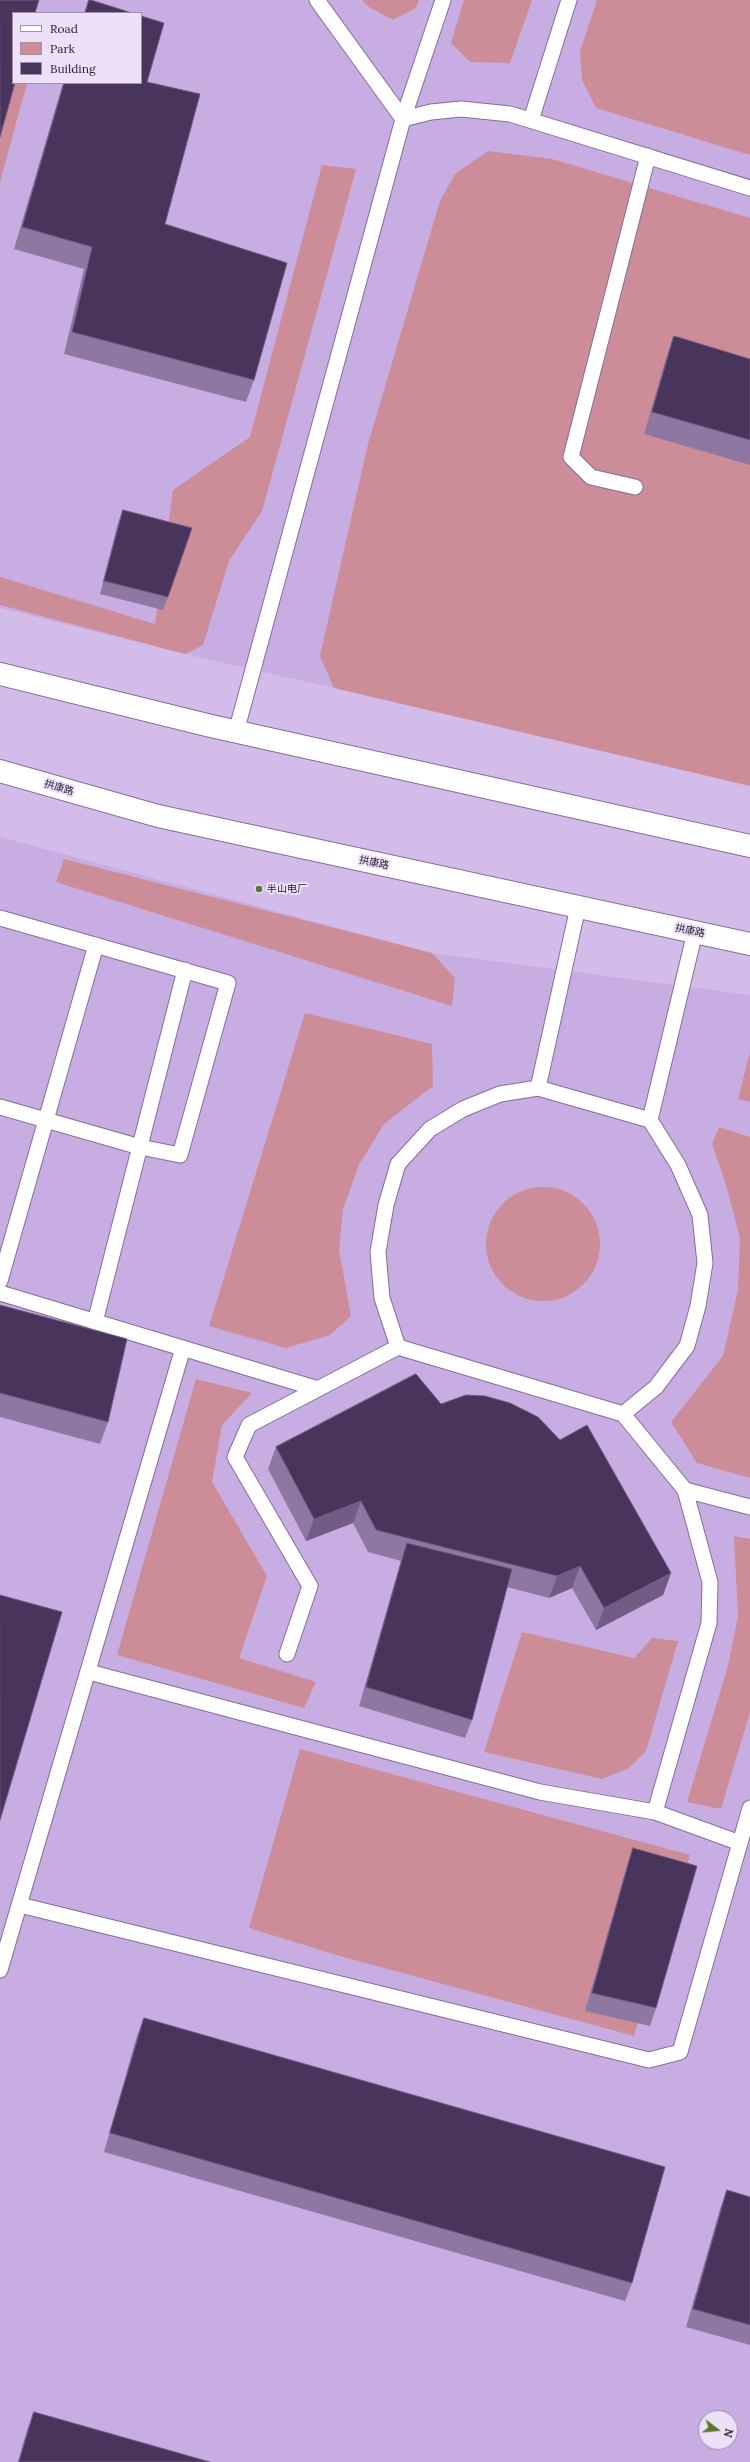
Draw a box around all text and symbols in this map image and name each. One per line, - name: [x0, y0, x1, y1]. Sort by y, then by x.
- legend: [12, 12, 142, 84]
- text: Road: [50, 21, 78, 36]
- text: Park: [50, 41, 75, 56]
- text: Building: [50, 61, 96, 76]
- street label: 拱康路: [43, 778, 75, 798]
- street label: 拱康路: [358, 854, 390, 872]
- place label: 半山电厂: [267, 883, 307, 895]
- marker: 半山电厂: [254, 884, 264, 894]
- street label: 拱康路: [674, 922, 706, 940]
- north arrow: [698, 2410, 738, 2450]
- text: N: [721, 2427, 736, 2439]

